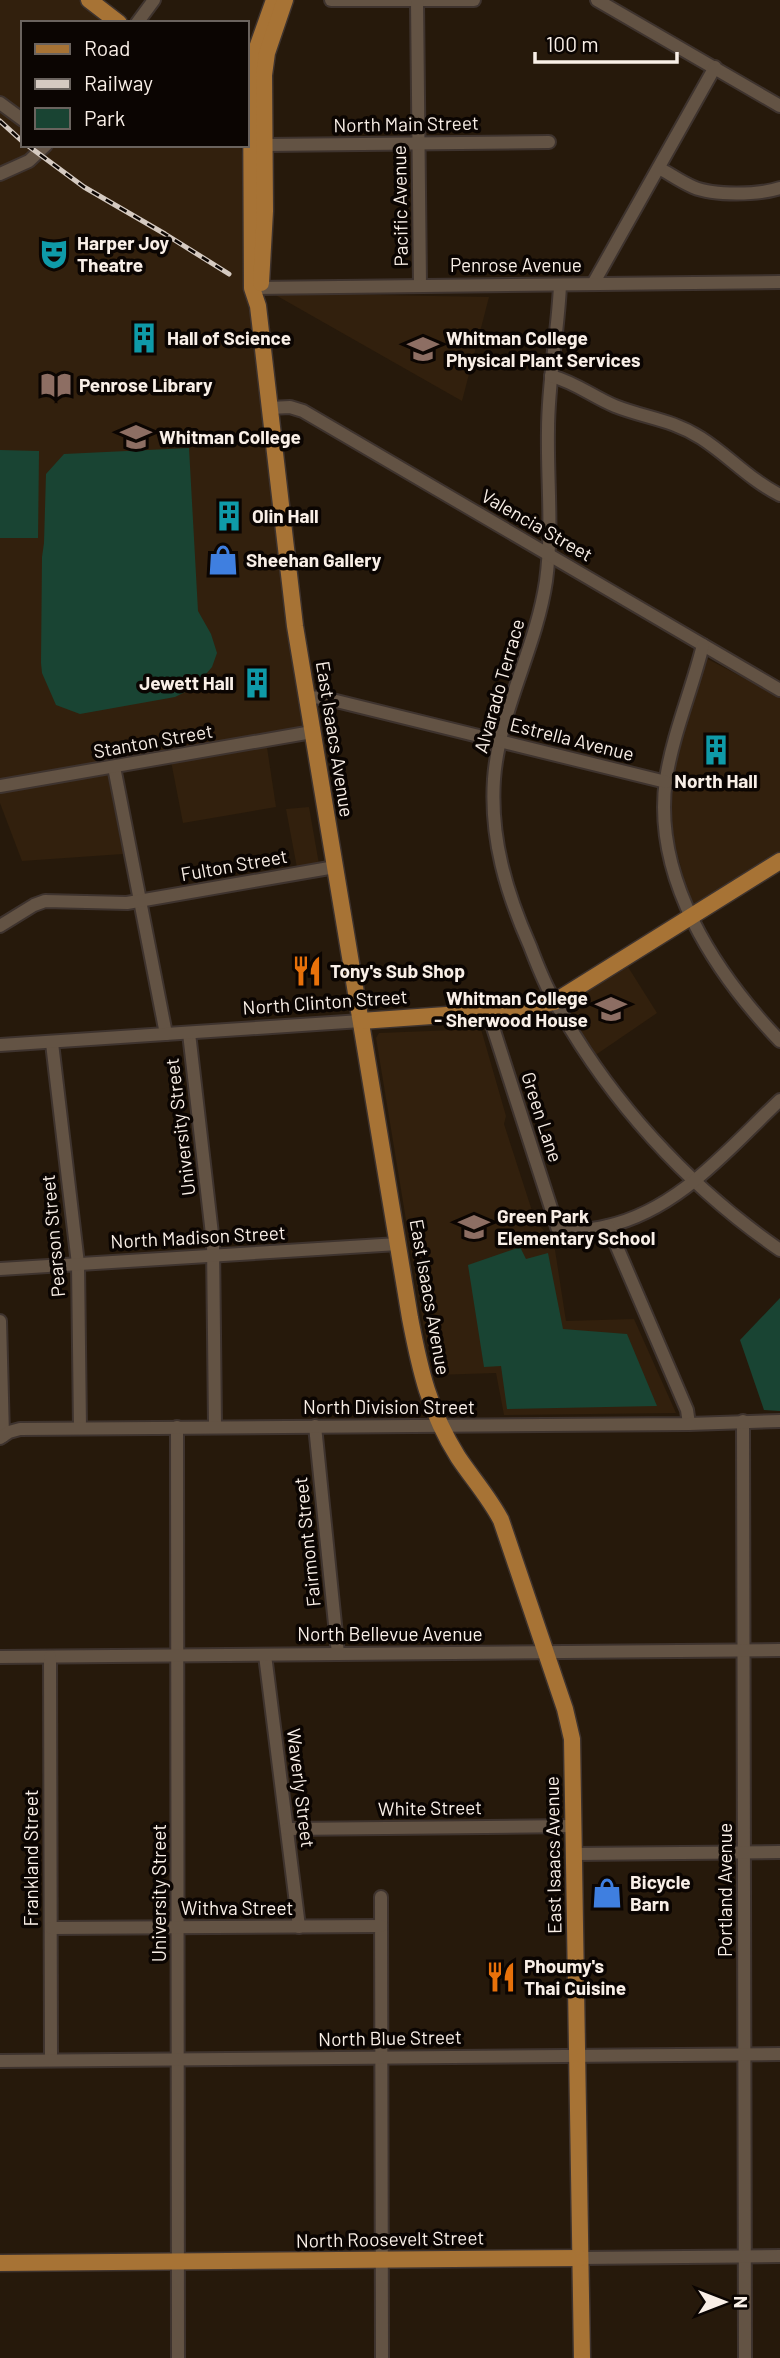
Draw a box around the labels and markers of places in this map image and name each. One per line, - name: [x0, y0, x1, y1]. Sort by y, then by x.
- place label: Harper Joy Theatre: [77, 231, 170, 276]
- theatre icon: Harper Joy Theatre: [37, 237, 71, 271]
- building icon: Hall of Science: [127, 321, 161, 355]
- place label: Hall of Science: [167, 326, 291, 349]
- place label: Whitman College Physical Plant Services: [446, 326, 640, 371]
- school or university icon: Whitman College Physical Plant Services: [406, 332, 440, 366]
- library icon: Penrose Library: [39, 368, 73, 402]
- place label: Penrose Library: [79, 373, 213, 396]
- school or university icon: Whitman College: [119, 420, 153, 454]
- place label: Whitman College: [159, 425, 301, 448]
- building icon: Olin Hall: [212, 499, 246, 533]
- place label: Olin Hall: [252, 504, 319, 527]
- shop icon: Sheehan Gallery: [206, 543, 240, 577]
- place label: Sheehan Gallery: [246, 548, 382, 571]
- building icon: Jewett Hall: [240, 666, 274, 700]
- place label: Jewett Hall: [139, 671, 234, 694]
- building icon: North Hall: [699, 733, 733, 767]
- place label: North Hall: [674, 769, 758, 792]
- restaurant icon: Tony's Sub Shop: [290, 954, 324, 988]
- place label: Tony's Sub Shop: [330, 959, 465, 982]
- place label: Whitman College - Sherwood House: [434, 986, 588, 1031]
- school or university icon: Whitman College - Sherwood House: [594, 992, 628, 1026]
- place label: Green Park Elementary School: [497, 1204, 655, 1249]
- school or university icon: Green Park Elementary School: [457, 1210, 491, 1244]
- place label: Bicycle Barn: [630, 1870, 691, 1915]
- shop icon: Bicycle Barn: [590, 1876, 624, 1910]
- place label: Phoumy's Thai Cuisine: [524, 1954, 626, 1999]
- restaurant icon: Phoumy's Thai Cuisine: [484, 1960, 518, 1994]

